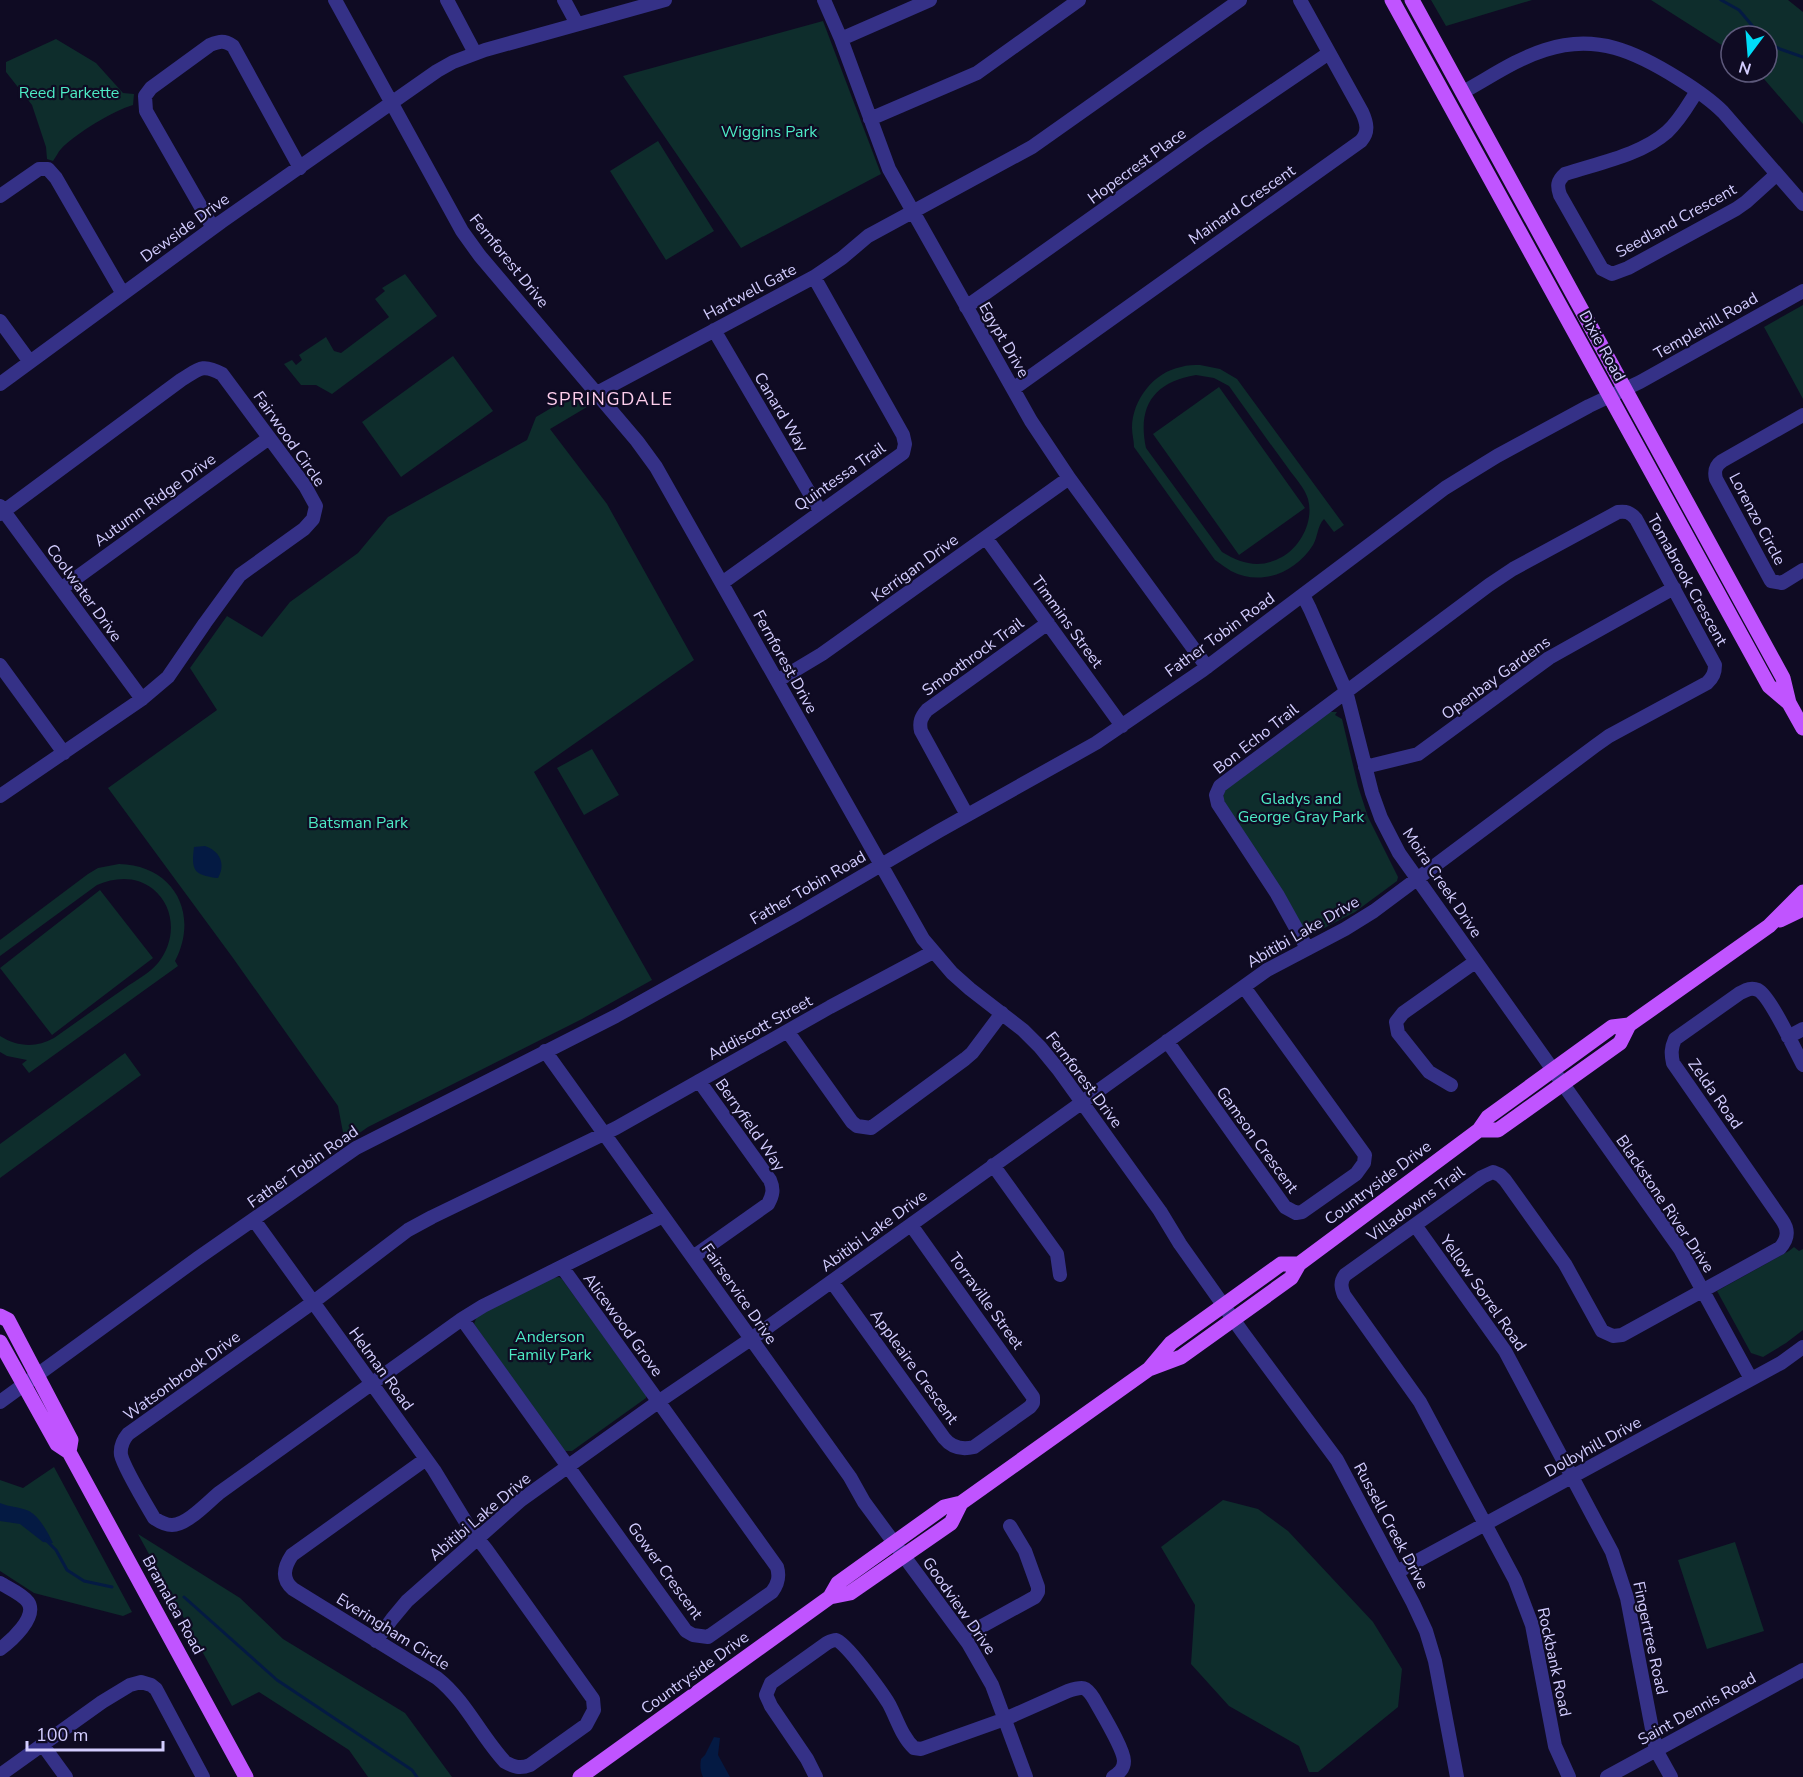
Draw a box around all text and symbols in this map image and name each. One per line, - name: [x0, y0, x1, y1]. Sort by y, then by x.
- north arrow: [1719, 24, 1779, 84]
- text: N: [1736, 55, 1754, 80]
- park label: Reed Parkette: [19, 82, 119, 104]
- park label: Wiggins Park: [721, 121, 818, 143]
- street label: Hopecrest Place: [1083, 123, 1191, 209]
- street label: Mainard Crescent: [1184, 160, 1300, 250]
- street label: Seedland Crescent: [1612, 178, 1741, 263]
- street label: Dewside Drive: [136, 188, 234, 268]
- street label: Fernforest Drive: [464, 209, 554, 313]
- street label: Hartwell Gate: [700, 258, 800, 326]
- street label: Templehill Road: [1650, 287, 1762, 365]
- street label: Egypt Drive: [974, 298, 1034, 382]
- street label: Dixie Road: [1574, 307, 1630, 385]
- street label: Canard Way: [749, 368, 814, 456]
- street label: Fairwood Circle: [248, 387, 330, 491]
- district label: SPRINGDALE: [546, 387, 674, 411]
- street label: Quintessa Trail: [790, 437, 890, 517]
- street label: Autumn Ridge Drive: [90, 448, 220, 552]
- street label: Lorenzo Circle: [1723, 469, 1791, 569]
- street label: Tomabrook Crescent: [1642, 510, 1733, 650]
- street label: Kerrigan Drive: [867, 529, 963, 607]
- street label: Coolwater Drive: [41, 540, 127, 646]
- street label: Timmins Street: [1026, 571, 1108, 673]
- street label: Father Tobin Road: [1161, 588, 1279, 682]
- street label: Fernforest Drive: [747, 606, 823, 718]
- street label: Smoothrock Trail: [918, 612, 1029, 701]
- street label: Openbay Gardens: [1437, 631, 1555, 725]
- street label: Bon Echo Trail: [1209, 699, 1303, 779]
- park label: Gladys and George Gray Park: [1238, 788, 1365, 828]
- park label: Batsman Park: [308, 812, 409, 834]
- street label: Moira Creek Drive: [1397, 824, 1487, 942]
- street label: Father Tobin Road: [746, 846, 870, 930]
- street label: Abitibi Lake Drive: [1243, 891, 1363, 973]
- street label: Addiscott Street: [704, 990, 817, 1066]
- street label: Fernforest Drive: [1041, 1027, 1127, 1133]
- street label: Zelda Road: [1683, 1054, 1747, 1134]
- street label: Berryfield Way: [710, 1074, 791, 1176]
- street label: Gamson Crescent: [1211, 1082, 1303, 1198]
- street label: Father Tobin Road: [243, 1120, 363, 1214]
- street label: Blackstone River Drive: [1611, 1131, 1719, 1277]
- street label: Countryside Drive: [1320, 1136, 1436, 1230]
- street label: Villadowns Trail: [1362, 1161, 1470, 1248]
- street label: Abitibi Lake Drive: [816, 1185, 932, 1277]
- street label: Yellow Sorrel Road: [1434, 1230, 1531, 1356]
- street label: Fairservice Drive: [696, 1239, 782, 1349]
- street label: Torraville Street: [943, 1248, 1029, 1354]
- street label: Alicewood Grove: [578, 1269, 668, 1381]
- street label: Appleaire Crescent: [865, 1305, 963, 1429]
- street label: Helman Road: [343, 1323, 419, 1415]
- street label: Watsonbrook Drive: [119, 1326, 245, 1426]
- park label: Anderson Family Park: [508, 1326, 593, 1366]
- street label: Dolbyhill Drive: [1541, 1411, 1645, 1483]
- street label: Russell Creek Drive: [1348, 1459, 1434, 1593]
- street label: Abitibi Lake Drive: [424, 1468, 536, 1566]
- street label: Gower Crescent: [622, 1518, 708, 1624]
- street label: Bramalea Road: [137, 1552, 209, 1658]
- street label: Goodview Drive: [917, 1553, 1001, 1659]
- street label: Fingertree Road: [1627, 1579, 1673, 1697]
- street label: Everingham Circle: [332, 1588, 454, 1676]
- street label: Rockbank Road: [1532, 1605, 1576, 1719]
- street label: Countryside Drive: [637, 1626, 753, 1720]
- street label: Saint Dennis Road: [1634, 1667, 1760, 1751]
- scale bar: [27, 1714, 164, 1752]
- text: 100 m: [36, 1723, 88, 1747]

